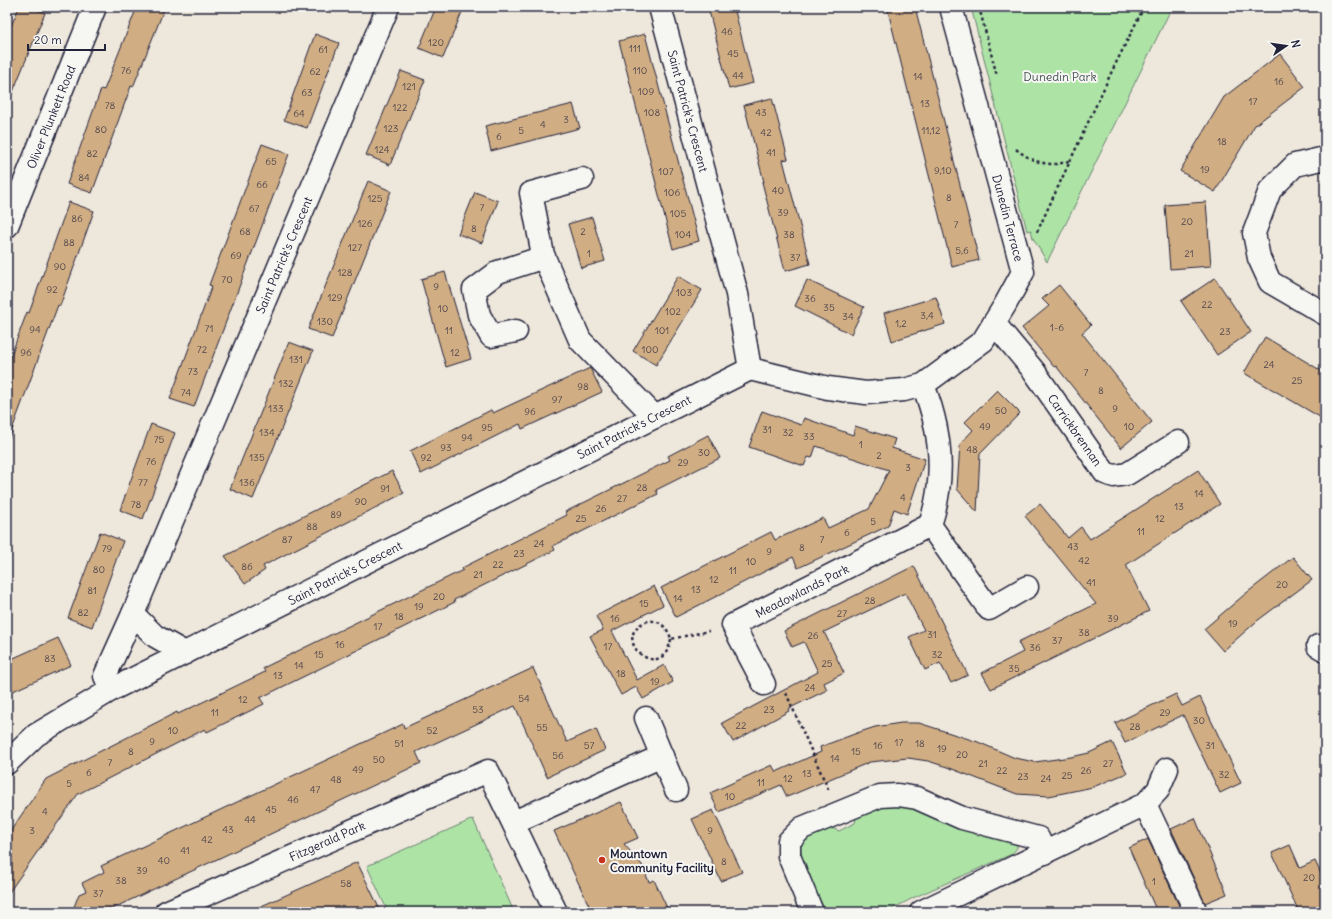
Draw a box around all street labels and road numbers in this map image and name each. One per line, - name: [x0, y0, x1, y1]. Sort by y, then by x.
- street label: Saint Patrick's Crescent: [665, 48, 711, 174]
- street label: Oliver Plunkett Road: [23, 63, 79, 171]
- street label: Dunedin Terrace: [989, 173, 1027, 263]
- street label: Saint Patrick's Crescent: [253, 194, 315, 316]
- street label: Carrickbrennan: [1045, 391, 1105, 469]
- street label: Saint Patrick's Crescent: [575, 392, 693, 462]
- street label: Saint Patrick's Crescent: [286, 538, 404, 608]
- street label: Meadowlands Park: [753, 561, 851, 621]
- street label: Fitzgerald Park: [287, 818, 367, 864]

